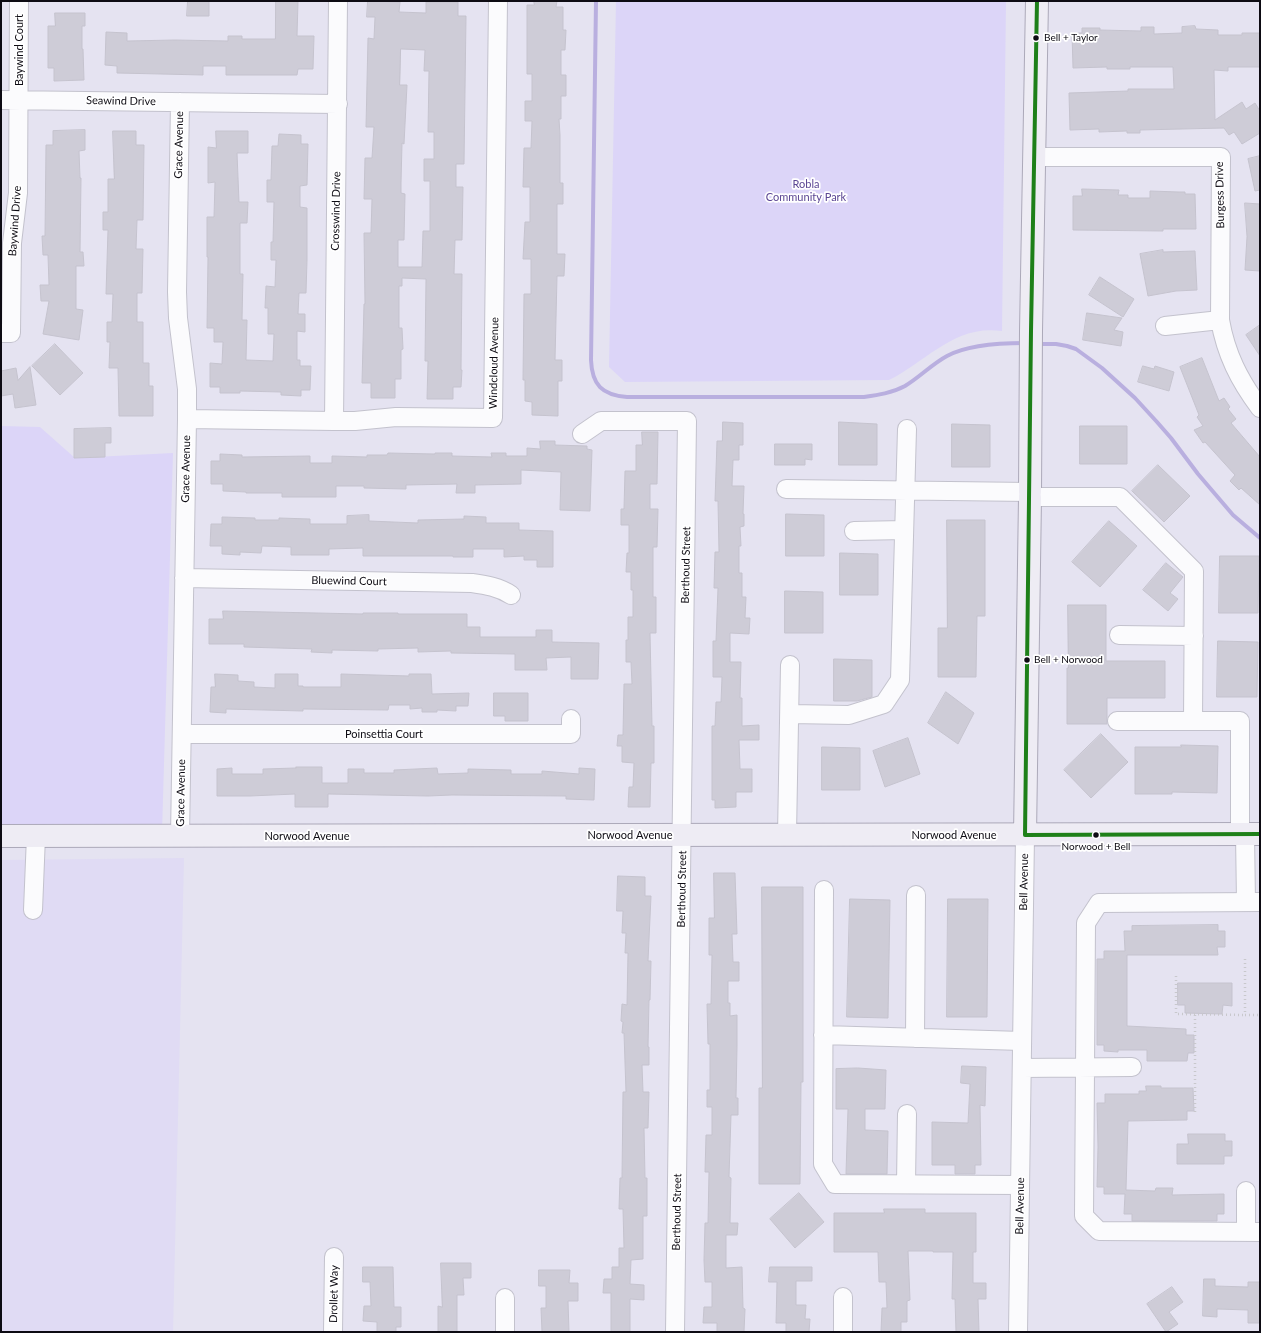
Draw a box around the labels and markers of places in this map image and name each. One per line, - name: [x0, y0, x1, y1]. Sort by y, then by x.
- place label: Bell + Taylor: [1044, 32, 1098, 44]
- marker: Bell + Taylor: [1031, 33, 1041, 43]
- place label: Bell + Norwood: [1034, 654, 1103, 666]
- marker: Bell + Norwood: [1022, 655, 1032, 665]
- marker: Norwood + Bell: [1091, 830, 1101, 840]
- place label: Norwood + Bell: [1062, 841, 1130, 853]

